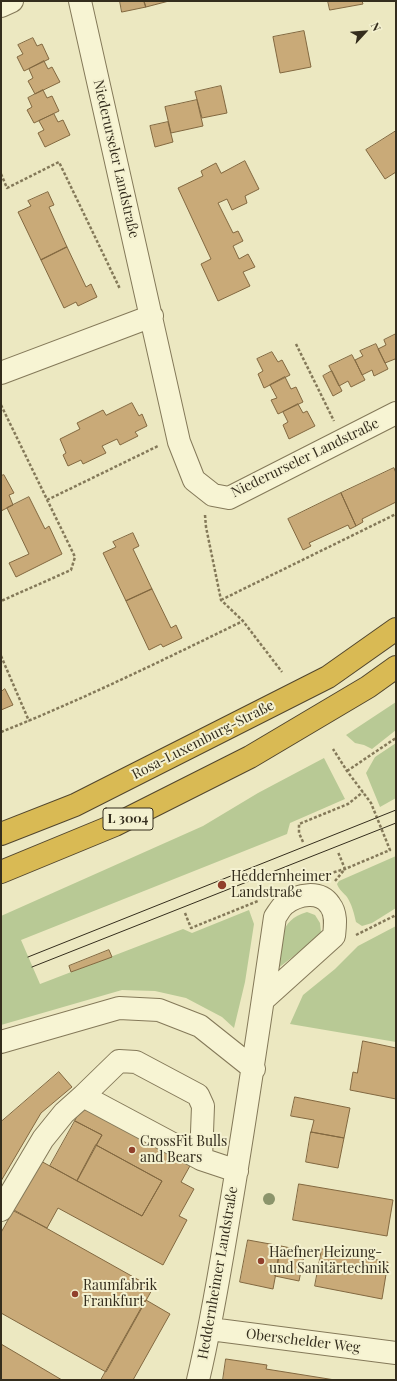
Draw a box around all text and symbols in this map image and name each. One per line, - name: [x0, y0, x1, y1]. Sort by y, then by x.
- north arrow: [345, 12, 385, 52]
- text: N: [368, 20, 385, 33]
- street label: Niederurseler Landstraße: [90, 78, 142, 240]
- street label: Niederurseler Landstraße: [228, 415, 382, 501]
- street label: Rosa-Luxemburg-Straße: [129, 697, 277, 783]
- road number: L 3004: [103, 808, 153, 830]
- place label: Heddernheimer Landstraße: [231, 869, 332, 902]
- marker: Heddernheimer Landstraße: [216, 879, 228, 891]
- place label: CrossFit Bulls and Bears: [140, 1134, 227, 1166]
- marker: CrossFit Bulls and Bears: [127, 1145, 137, 1155]
- street label: Heddernheimer Landstraße: [194, 1185, 242, 1361]
- place label: Haefner Heizung- und Sanitärtechnik: [269, 1245, 389, 1278]
- marker: Haefner Heizung- und Sanitärtechnik: [256, 1256, 266, 1266]
- place label: Raumfabrik Frankfurt: [83, 1278, 157, 1310]
- marker: Raumfabrik Frankfurt: [70, 1289, 80, 1299]
- street label: Oberschelder Weg: [245, 1326, 361, 1356]

